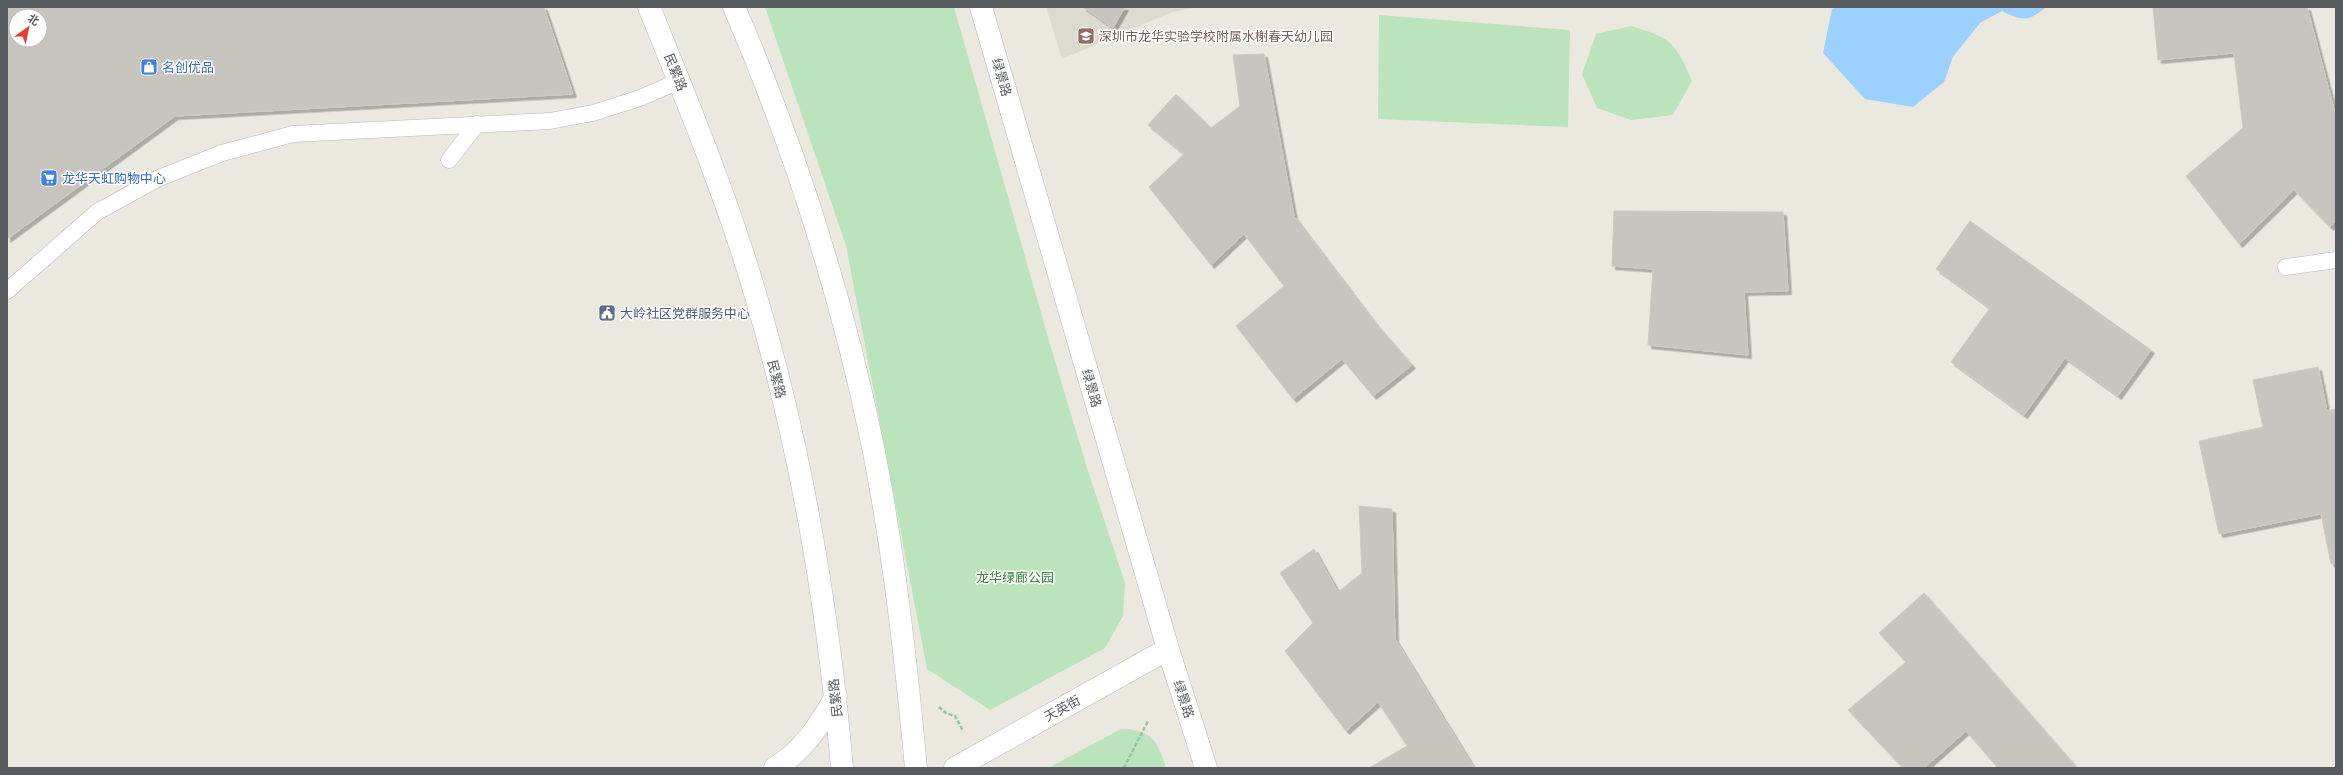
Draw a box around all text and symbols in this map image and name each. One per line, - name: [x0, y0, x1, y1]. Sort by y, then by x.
- north arrow: [8, 8, 48, 48]
- text: 北: [25, 11, 42, 28]
- school or university icon: 深圳市龙华实验学校附属水榭春天幼儿园: [1076, 26, 1096, 46]
- place label: 深圳市龙华实验学校附属水榭春天幼儿园: [1099, 28, 1333, 44]
- street label: 民繁路: [661, 51, 691, 93]
- street label: 绿景路: [989, 56, 1015, 98]
- shop icon: 名创优品: [139, 57, 159, 77]
- place label: 名创优品: [162, 59, 214, 75]
- supermarket icon: 龙华天虹购物中心: [39, 168, 59, 188]
- place label: 龙华天虹购物中心: [62, 170, 166, 186]
- public building icon: 大岭社区党群服务中心: [597, 303, 617, 323]
- place label: 大岭社区党群服务中心: [620, 305, 750, 321]
- street label: 民繁路: [765, 358, 789, 400]
- street label: 绿景路: [1079, 367, 1105, 409]
- park label: 龙华绿廊公园: [976, 569, 1054, 585]
- street label: 民繁路: [825, 678, 845, 718]
- street label: 绿景路: [1170, 678, 1198, 720]
- street label: 天英街: [1041, 692, 1083, 724]

